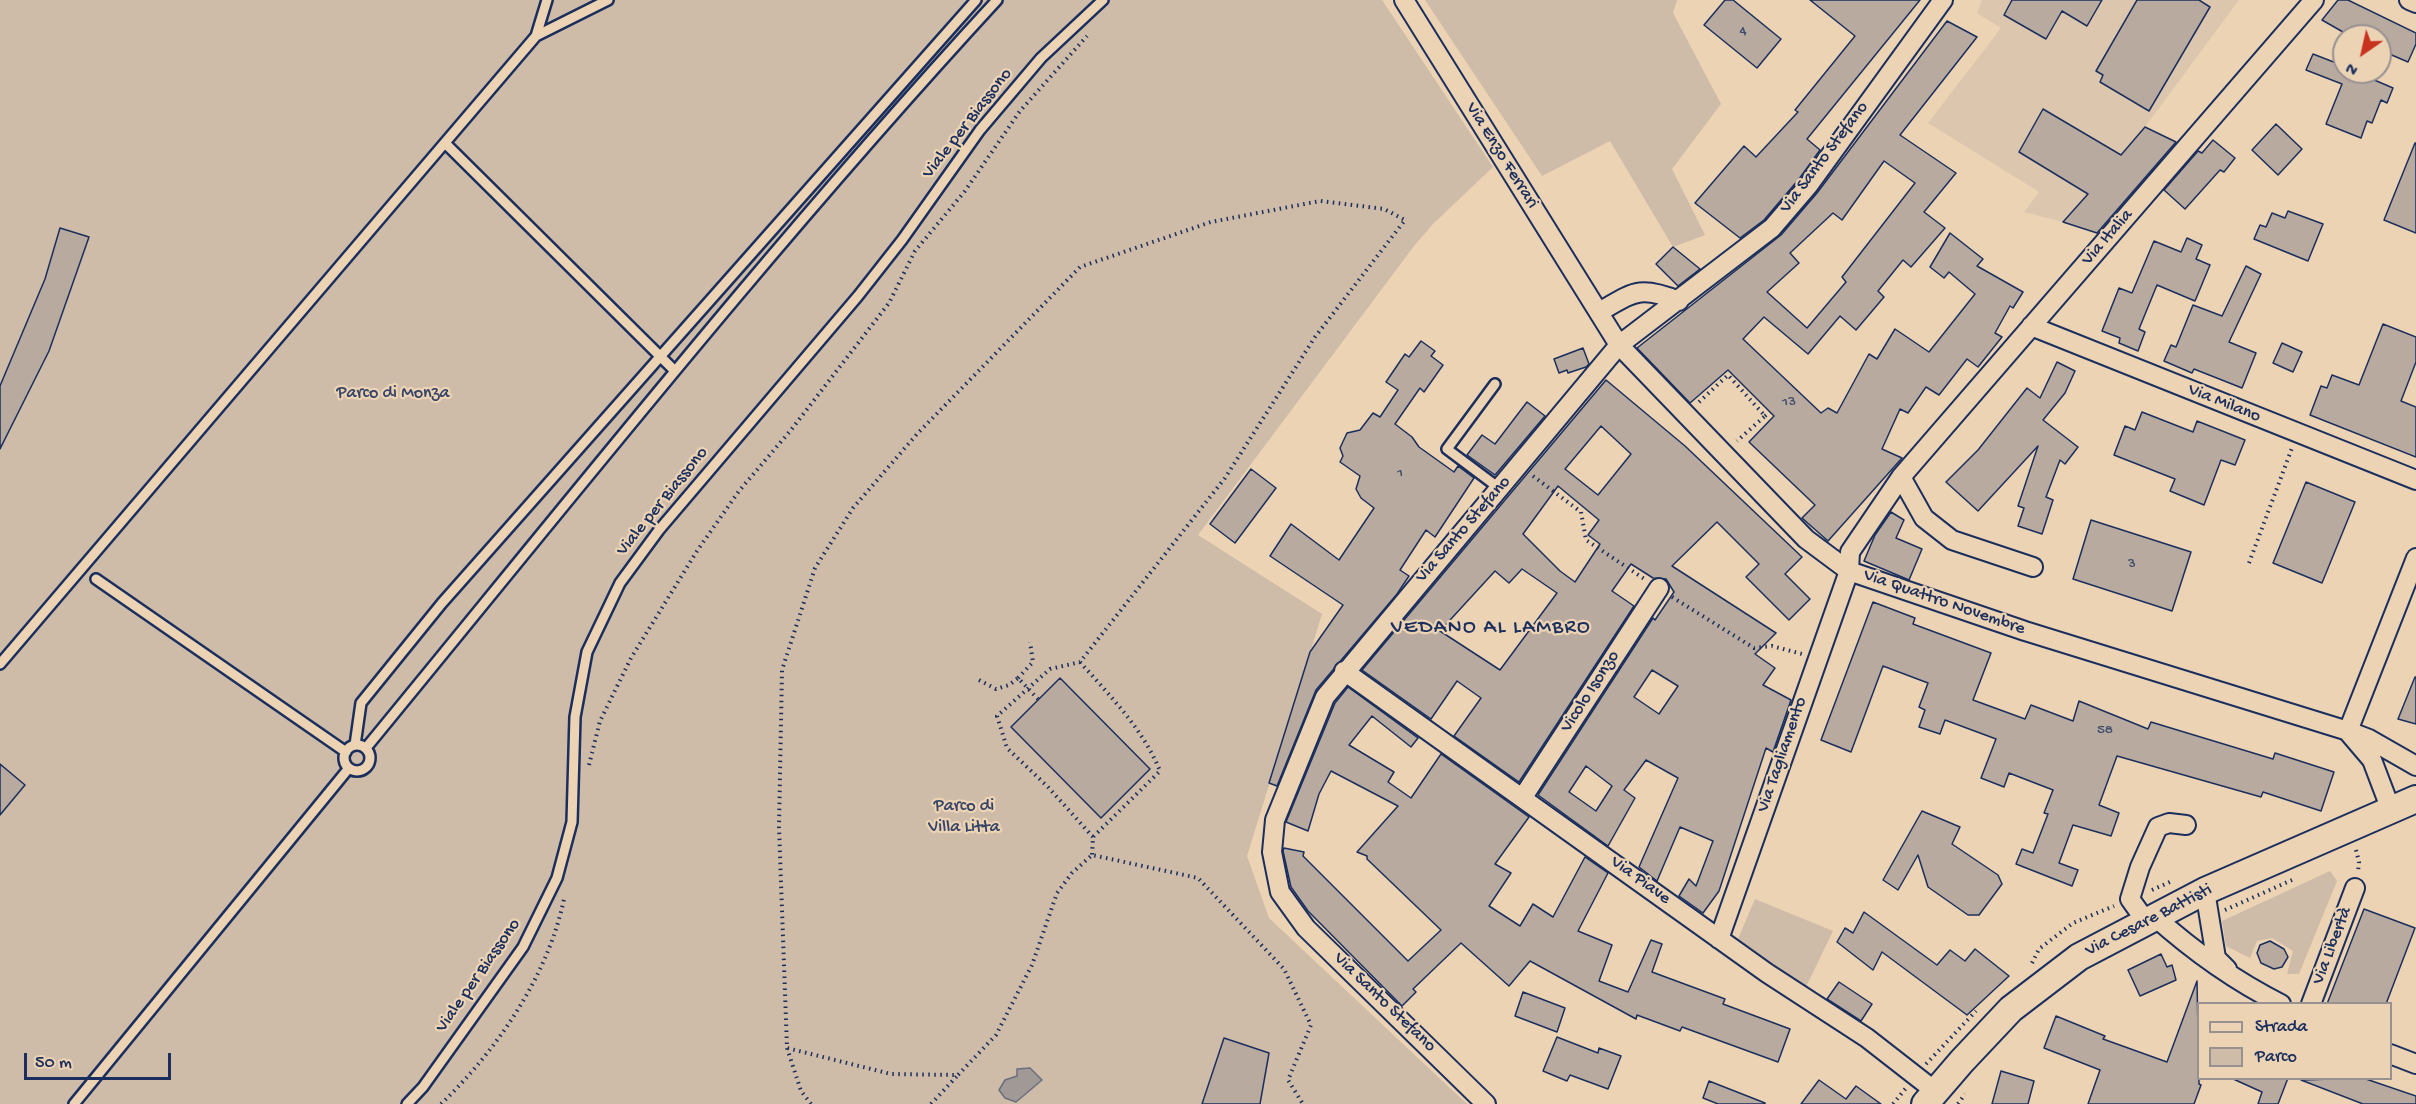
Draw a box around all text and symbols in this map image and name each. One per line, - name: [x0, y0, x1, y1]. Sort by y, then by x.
- house number: 4: [1739, 23, 1747, 41]
- north arrow: [2332, 24, 2392, 84]
- text: N: [2343, 57, 2362, 78]
- street label: Viale per Biassono: [918, 65, 1018, 183]
- street label: Via Santo Stefano: [1776, 98, 1874, 218]
- street label: Via Enzo Ferrari: [1460, 99, 1542, 213]
- street label: Via Italia: [2078, 205, 2138, 271]
- street label: Via Milano: [2185, 380, 2263, 428]
- park label: Parco di Monza: [336, 383, 450, 405]
- house number: 13: [1782, 394, 1796, 412]
- street label: Viale per Biassono: [613, 443, 713, 561]
- house number: 1: [1397, 465, 1403, 483]
- street label: Via Santo Stefano: [1412, 472, 1516, 588]
- house number: 3: [2128, 556, 2136, 574]
- street label: Via Quattro Novembre: [1860, 565, 2028, 641]
- district label: VEDANO AL LAMBRO: [1391, 616, 1591, 642]
- street label: Vicolo Isonzo: [1557, 647, 1625, 737]
- street label: Via Tagliamento: [1753, 695, 1813, 815]
- house number: 58: [2097, 722, 2113, 740]
- park label: Parco di Villa Litta: [928, 796, 1000, 838]
- street label: Via Piave: [1606, 852, 1674, 910]
- street label: Via Cesare Battisti: [2082, 880, 2216, 962]
- street label: Via Libertà: [2308, 904, 2358, 988]
- street label: Viale per Biassono: [432, 915, 526, 1037]
- street label: Via Santo Stefano: [1328, 949, 1440, 1057]
- legend: [2197, 1002, 2392, 1080]
- text: Strada: [2255, 1017, 2308, 1038]
- scale bar: [27, 1041, 174, 1079]
- text: Parco: [2255, 1047, 2297, 1068]
- text: 50 m: [35, 1053, 72, 1074]

